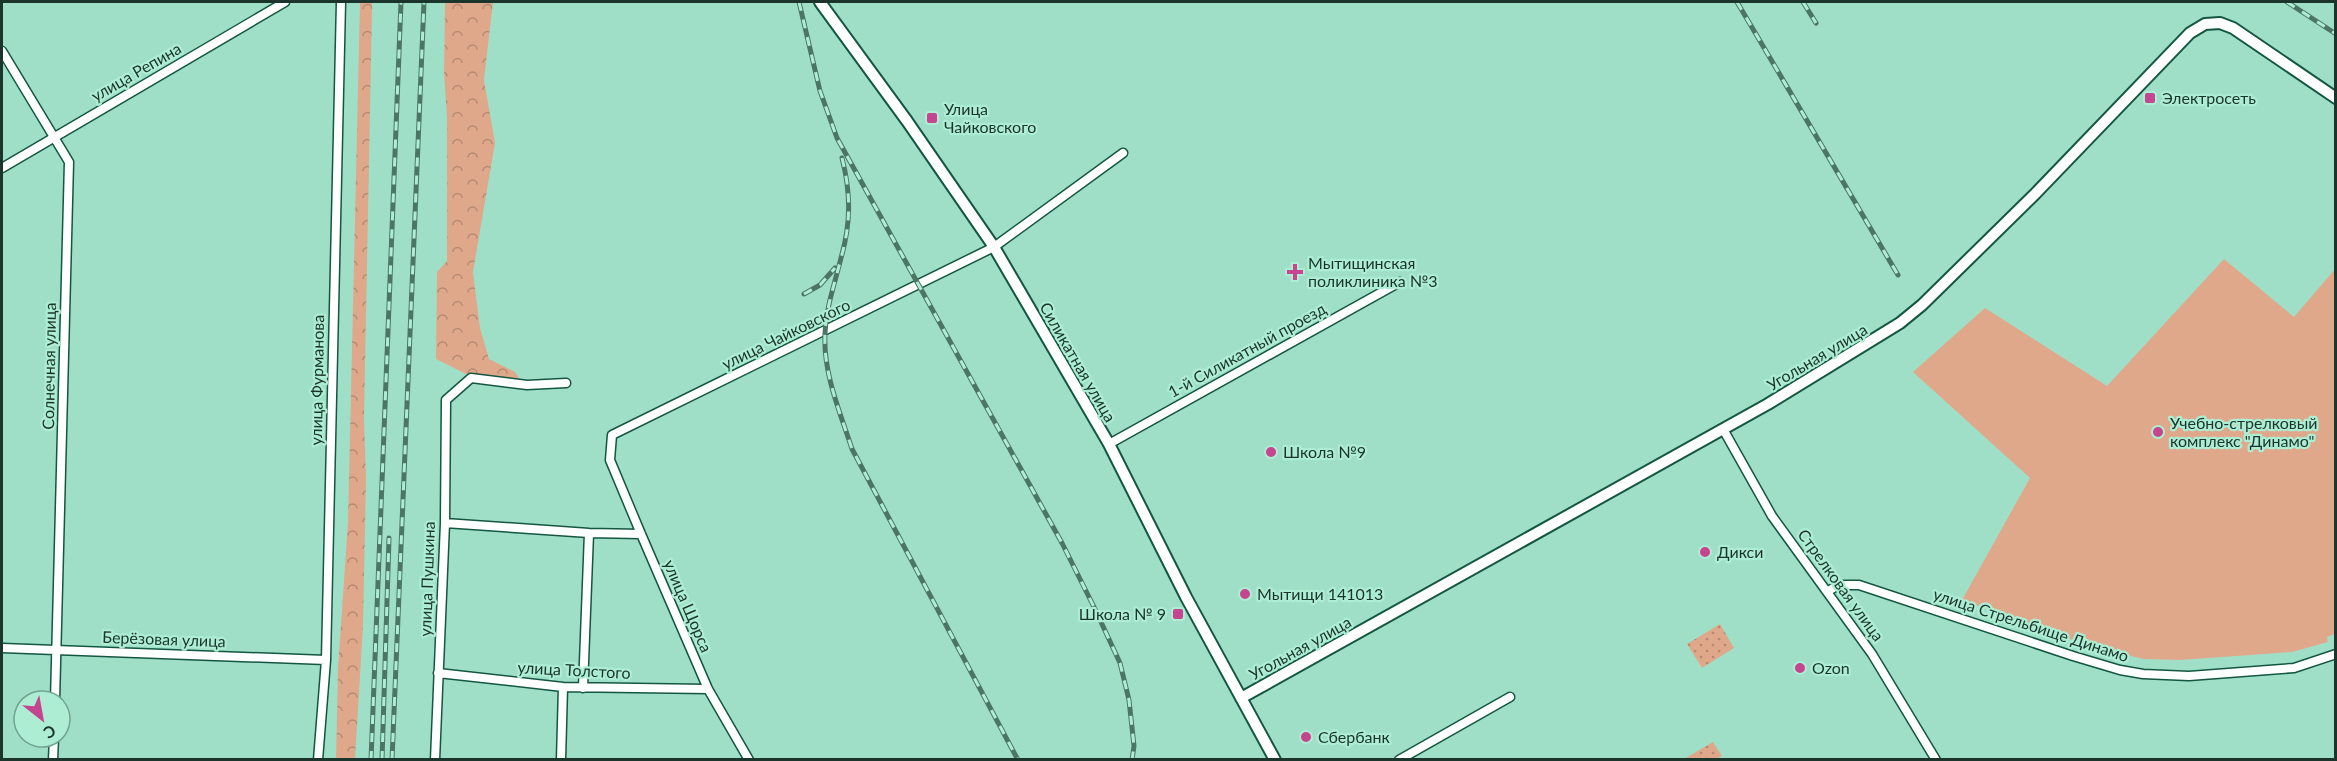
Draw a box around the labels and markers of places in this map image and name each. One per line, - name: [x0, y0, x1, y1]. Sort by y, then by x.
- place label: Электросеть: [2162, 88, 2256, 107]
- marker: Электросеть: [2143, 91, 2157, 105]
- place label: Улица Чайковского: [944, 99, 1036, 136]
- marker: Улица Чайковского: [925, 111, 939, 125]
- place label: Мытищинская поликлиника №3: [1308, 253, 1438, 290]
- marker: Мытищинская поликлиника №3: [1286, 263, 1304, 281]
- place label: Учебно-стрелковый комплекс "Динамо": [2170, 413, 2318, 450]
- marker: Учебно-стрелковый комплекс "Динамо": [2151, 425, 2165, 439]
- place label: Школа №9: [1283, 442, 1366, 461]
- marker: Школа №9: [1264, 445, 1278, 459]
- place label: Дикси: [1717, 542, 1763, 561]
- marker: Дикси: [1698, 545, 1712, 559]
- place label: Мытищи 141013: [1257, 584, 1383, 603]
- marker: Мытищи 141013: [1238, 587, 1252, 601]
- place label: Школа № 9: [1079, 604, 1166, 623]
- marker: Школа № 9: [1171, 607, 1185, 621]
- place label: Ozon: [1812, 658, 1850, 677]
- marker: Ozon: [1793, 661, 1807, 675]
- place label: Сбербанк: [1318, 727, 1390, 746]
- marker: Сбербанк: [1299, 730, 1313, 744]

